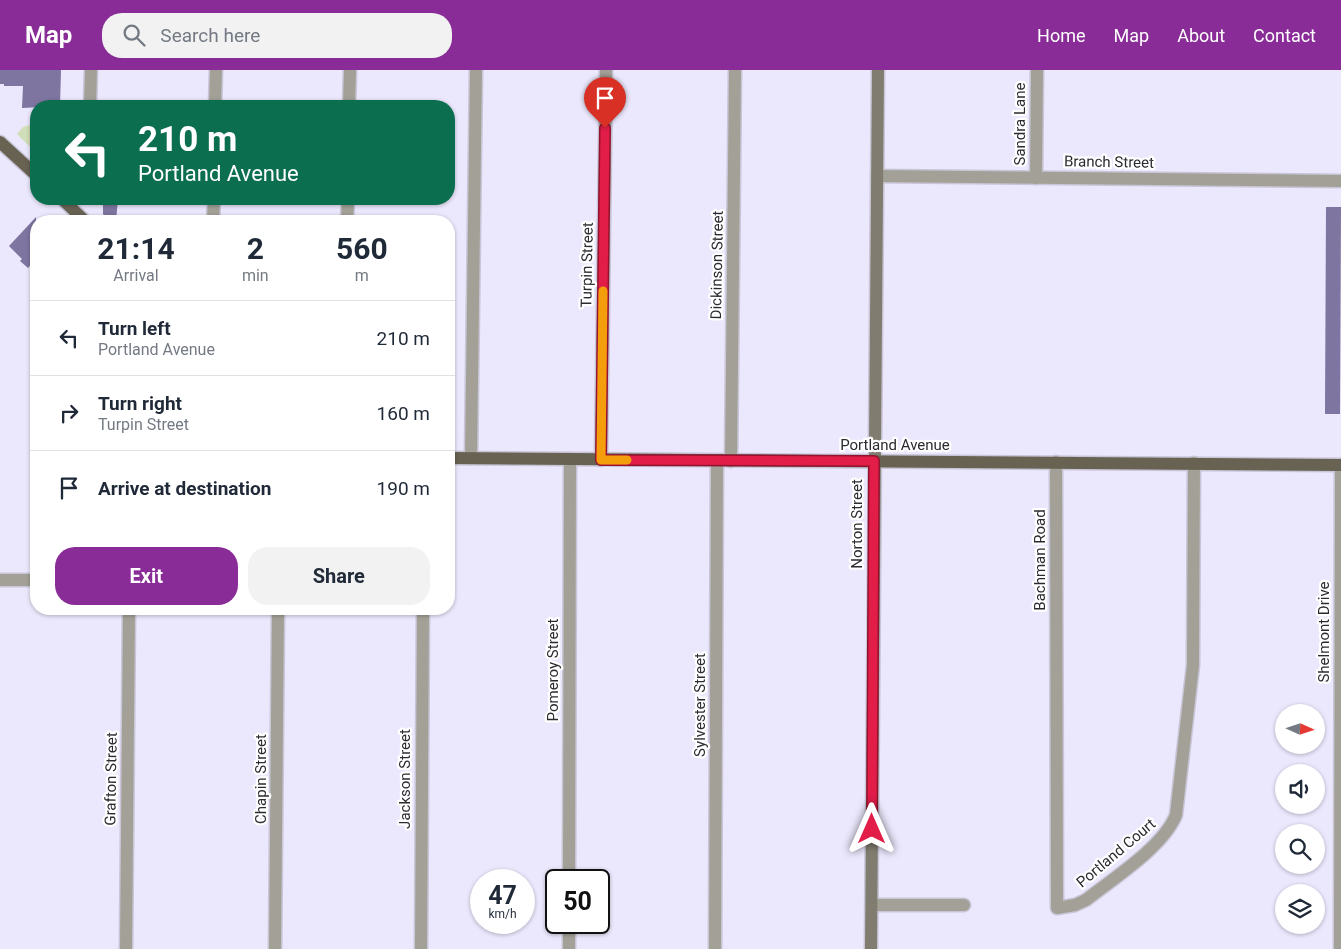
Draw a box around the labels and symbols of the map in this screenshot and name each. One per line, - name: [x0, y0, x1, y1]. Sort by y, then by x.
- pin: [584, 77, 626, 128]
- street label: Sandra Lane: [1011, 82, 1029, 165]
- street label: Branch Street: [1064, 152, 1154, 172]
- street label: Dickinson Street: [707, 210, 727, 320]
- street label: Turpin Street: [577, 222, 597, 308]
- street label: Portland Avenue: [840, 436, 950, 454]
- street label: Norton Street: [848, 479, 866, 569]
- street label: Bachman Road: [1031, 509, 1049, 611]
- street label: Shelmont Drive: [1315, 581, 1333, 683]
- street label: Pomeroy Street: [544, 619, 562, 721]
- street label: Sylvester Street: [691, 653, 709, 757]
- north arrow: [1275, 704, 1325, 754]
- street label: Jackson Street: [396, 729, 414, 829]
- street label: Grafton Street: [101, 732, 121, 826]
- street label: Chapin Street: [252, 734, 270, 824]
- position arrow: [845, 802, 897, 854]
- street label: Portland Court: [1073, 815, 1159, 891]
- speed limit sign: 50: [545, 869, 610, 934]

